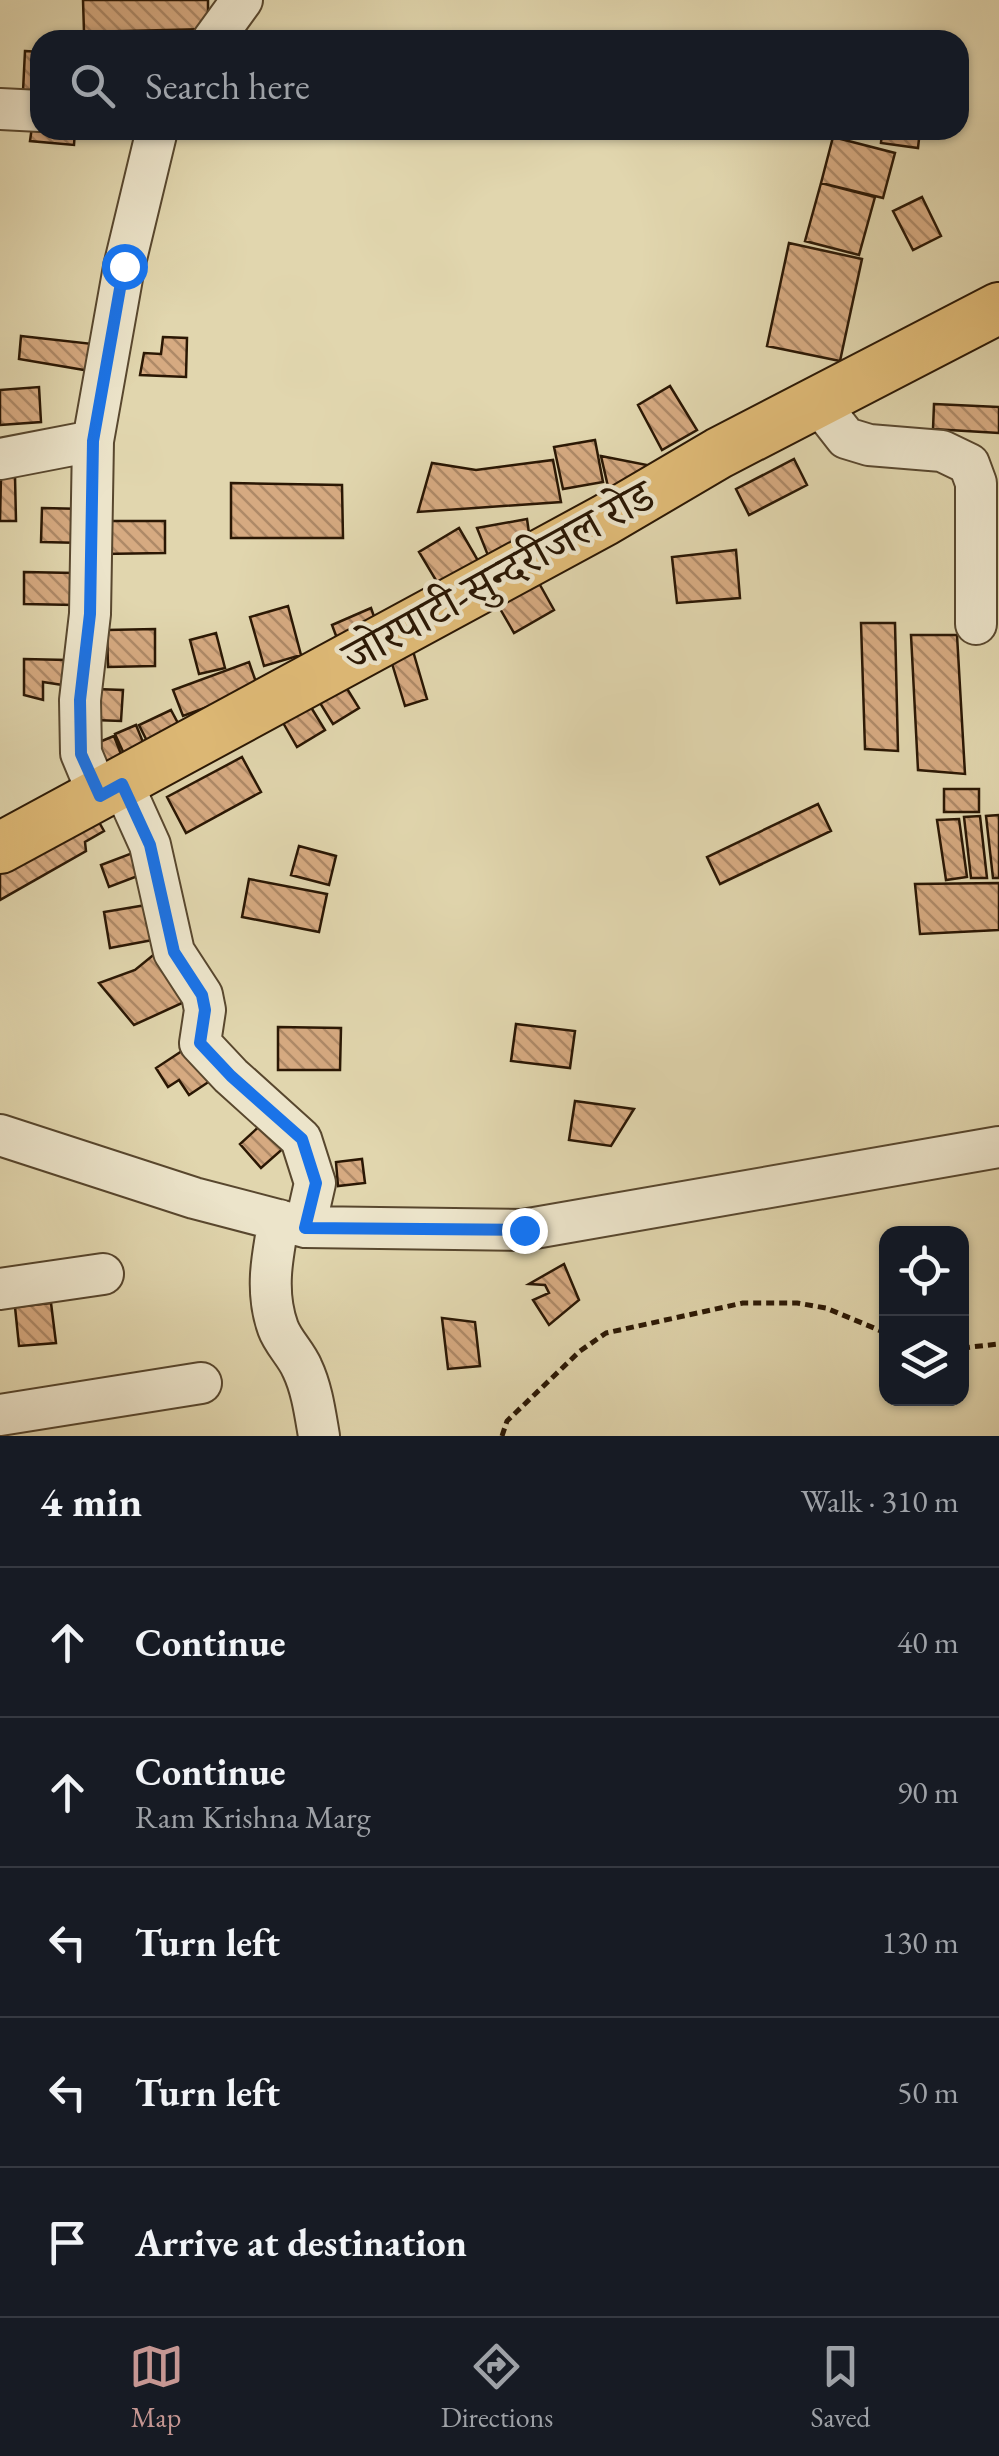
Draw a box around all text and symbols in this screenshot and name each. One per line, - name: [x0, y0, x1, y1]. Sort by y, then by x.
- search box: [30, 30, 969, 140]
- icon: search: [65, 58, 120, 113]
- text: Search here: [145, 61, 310, 110]
- route start: [102, 244, 148, 290]
- street label: जोरपाटी-सुन्दरीजल रोड: [330, 464, 666, 685]
- route end: [502, 1208, 548, 1254]
- map controls: [879, 1226, 969, 1406]
- button: locate: [879, 1226, 969, 1316]
- button: layers: [879, 1316, 969, 1406]
- text: 4 min: [40, 1474, 142, 1529]
- text: Walk · 310 m: [801, 1480, 959, 1522]
- icon: ahead: [40, 1615, 95, 1670]
- text: Continue: [135, 1618, 286, 1667]
- text: 40 m: [897, 1621, 959, 1663]
- text: Continue: [135, 1747, 286, 1796]
- icon: ahead: [40, 1765, 95, 1820]
- text: 90 m: [897, 1771, 959, 1813]
- text: Ram Krishna Marg: [135, 1796, 371, 1838]
- icon: left: [40, 1915, 95, 1970]
- text: Turn left: [135, 1918, 280, 1967]
- text: 130 m: [882, 1921, 959, 1963]
- icon: left: [40, 2065, 95, 2120]
- text: Turn left: [135, 2068, 280, 2117]
- text: 50 m: [897, 2071, 959, 2113]
- icon: arrive: [40, 2215, 95, 2270]
- text: Arrive at destination: [135, 2218, 467, 2267]
- tab: Map: [129, 2339, 184, 2435]
- tab: Directions: [441, 2339, 553, 2435]
- tab: Saved: [810, 2339, 870, 2435]

